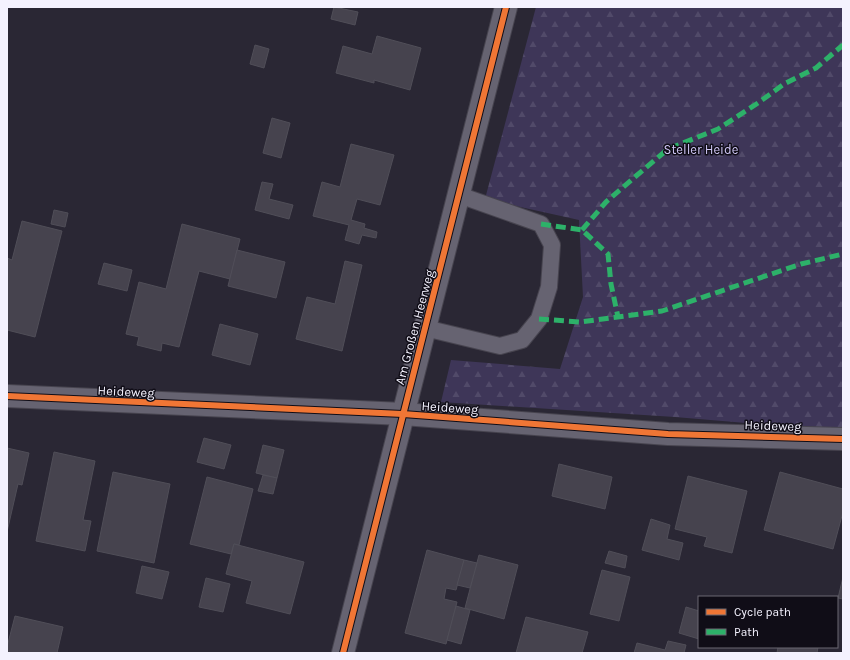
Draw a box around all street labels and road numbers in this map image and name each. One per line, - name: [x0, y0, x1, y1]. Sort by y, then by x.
- street label: Am Großen Heerweg: [392, 267, 437, 386]
- street label: Heideweg: [97, 383, 156, 401]
- street label: Heideweg: [421, 398, 480, 417]
- street label: Heideweg: [744, 417, 802, 434]

